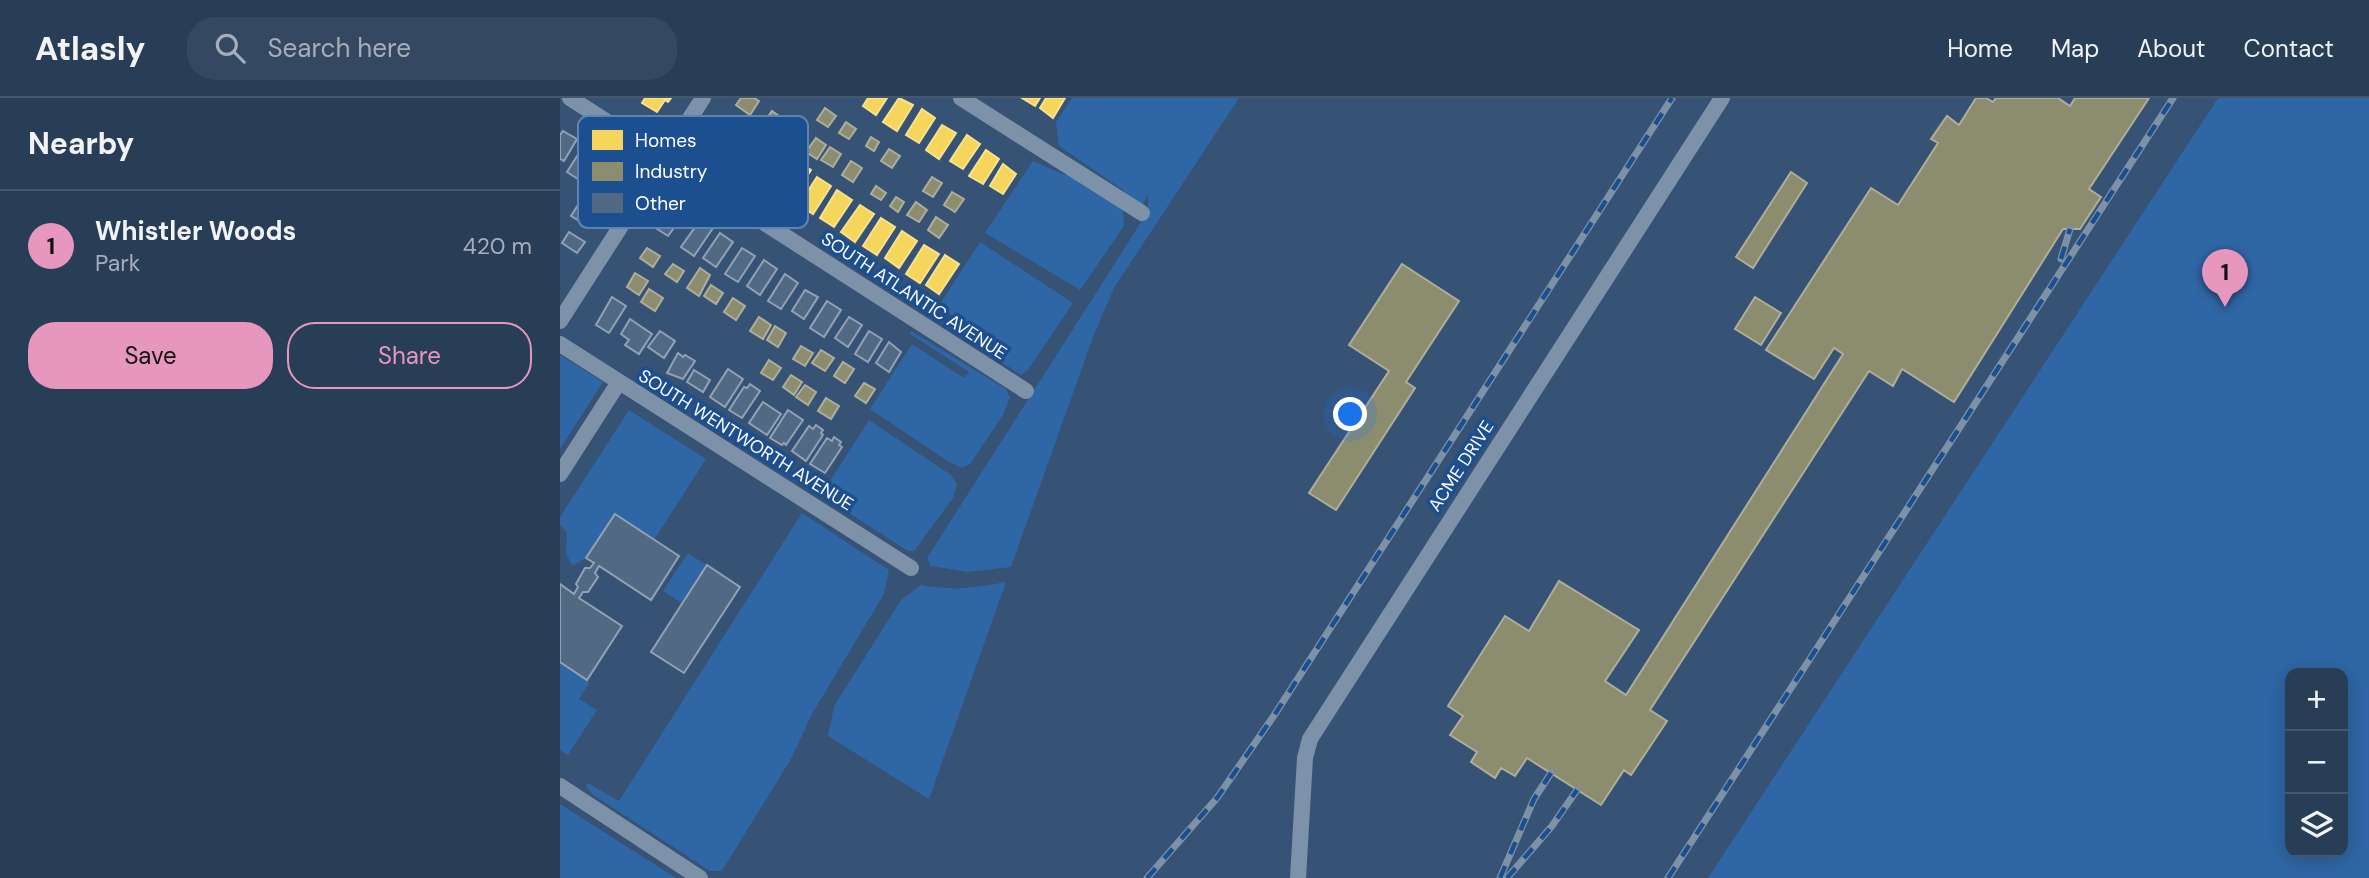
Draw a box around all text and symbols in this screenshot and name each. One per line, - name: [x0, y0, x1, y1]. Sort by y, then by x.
- search box: [187, 17, 677, 80]
- text: Atlasly: [35, 27, 145, 70]
- icon: search: [211, 29, 249, 67]
- text: Search here: [267, 31, 411, 65]
- text: Home: [1947, 33, 2013, 64]
- text: Map: [2051, 33, 2099, 64]
- text: About: [2137, 33, 2206, 64]
- text: Contact: [2244, 33, 2334, 64]
- legend: [578, 116, 808, 228]
- text: Nearby: [28, 124, 134, 163]
- text: Homes: [635, 128, 696, 153]
- text: Industry: [635, 159, 708, 184]
- text: Other: [635, 191, 686, 216]
- text: Whistler Woods: [95, 214, 296, 248]
- street label: SOUTH ATLANTIC AVENUE: [817, 227, 1011, 365]
- text: 1: [47, 231, 55, 261]
- text: 420 m: [463, 231, 532, 261]
- text: Park: [95, 248, 140, 278]
- pin: 1: [2202, 249, 2248, 307]
- button: Save: [28, 322, 273, 389]
- button: Share: [287, 322, 532, 389]
- street label: SOUTH WENTWORTH AVENUE: [634, 364, 858, 516]
- your location: [1333, 397, 1367, 431]
- street label: ACME DRIVE: [1423, 416, 1499, 516]
- map controls: [2285, 668, 2348, 857]
- button: +: [2285, 668, 2348, 731]
- button: −: [2285, 731, 2348, 794]
- button: layers: [2285, 794, 2348, 857]

